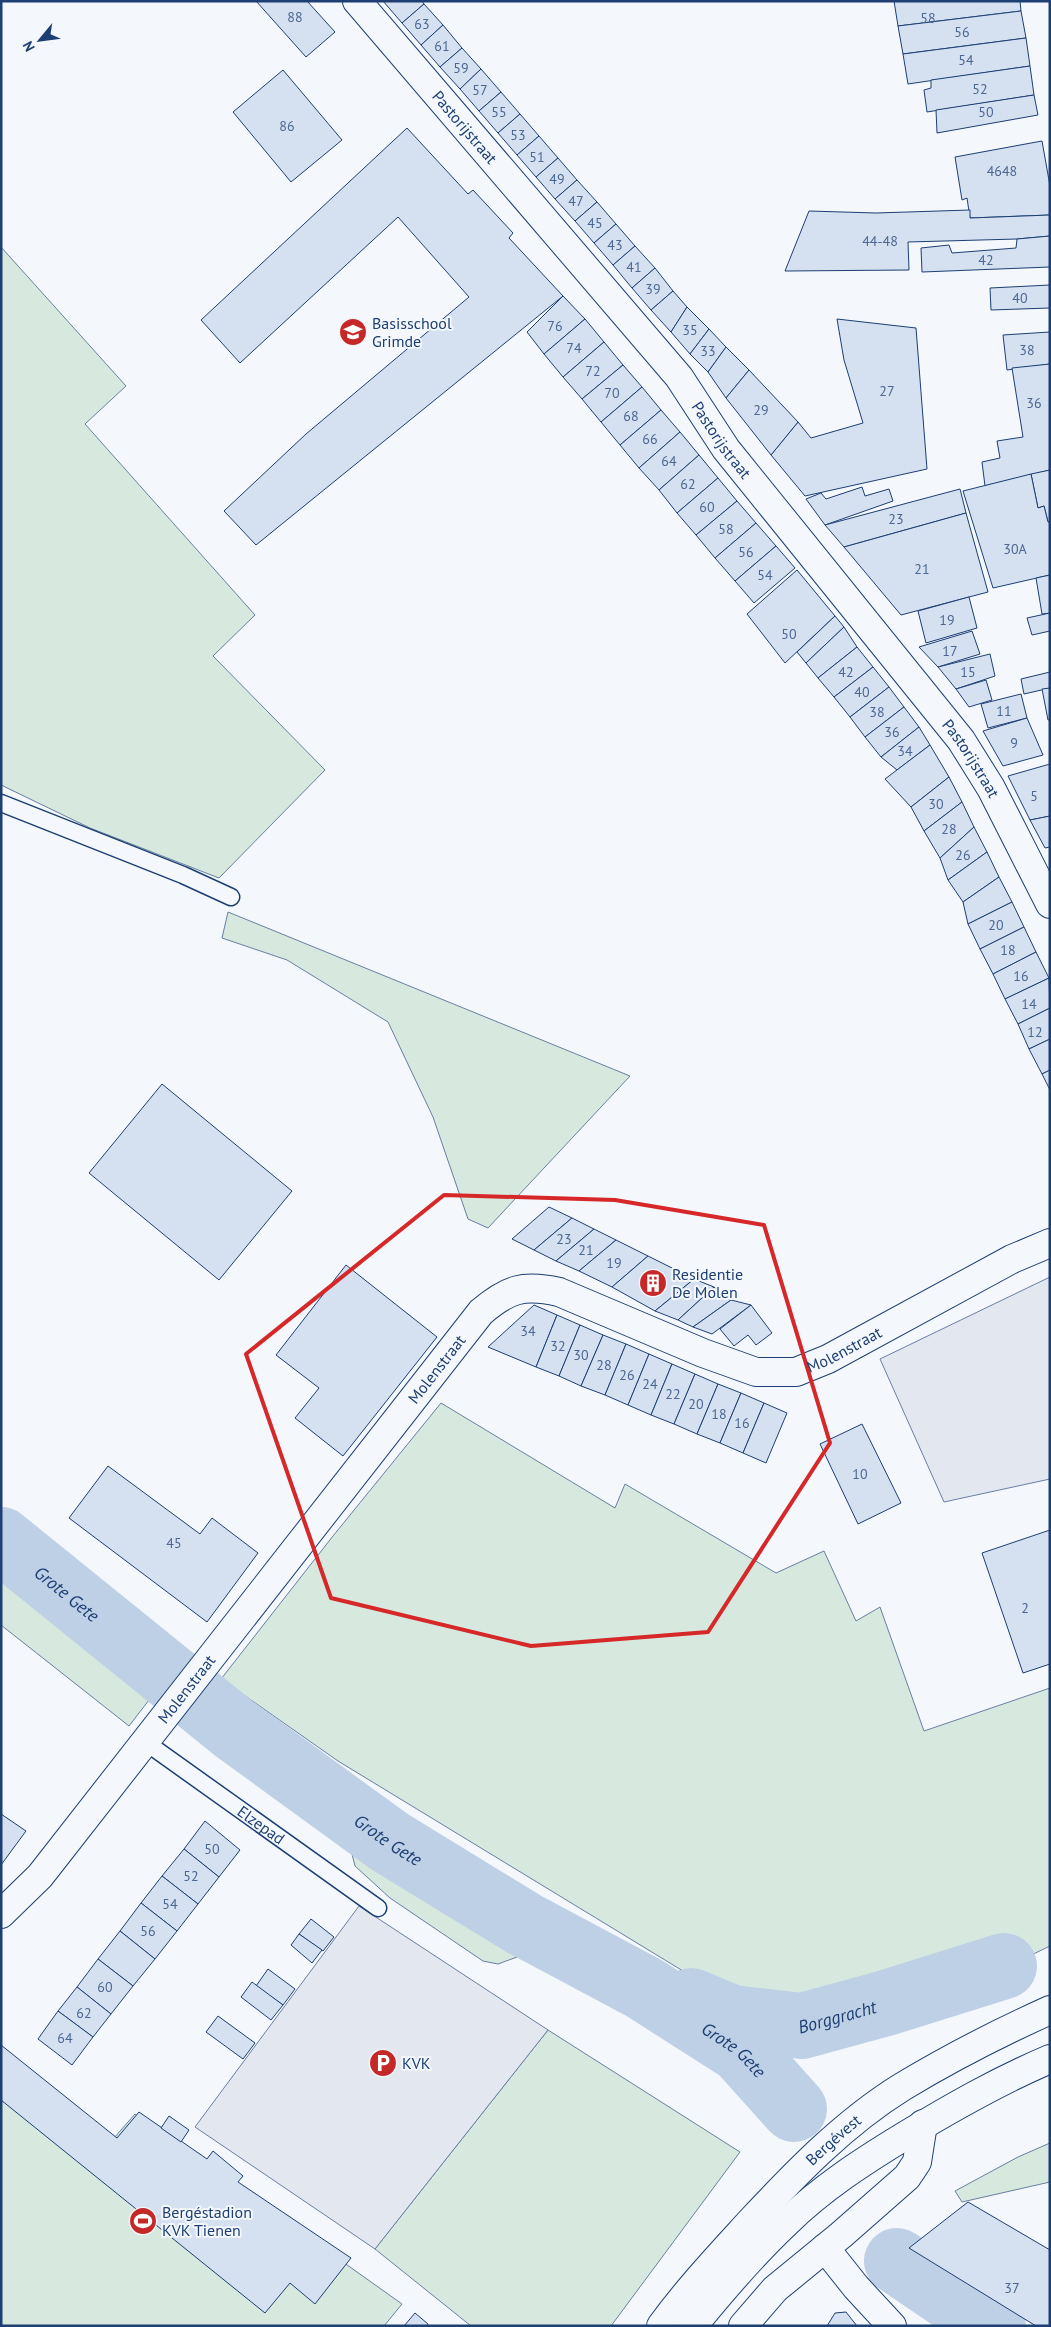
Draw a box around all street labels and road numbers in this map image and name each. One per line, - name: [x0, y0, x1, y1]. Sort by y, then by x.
- street label: Pastorijstraat: [428, 86, 502, 168]
- street label: Pastorijstraat: [688, 398, 756, 483]
- street label: Pastorijstraat: [938, 715, 1004, 801]
- street label: Molenstraat: [804, 1322, 886, 1377]
- street label: Molenstraat: [403, 1330, 470, 1407]
- street label: Molenstraat: [153, 1650, 220, 1727]
- street label: Elzepad: [234, 1801, 289, 1848]
- street label: Bergévest: [801, 2110, 865, 2169]

